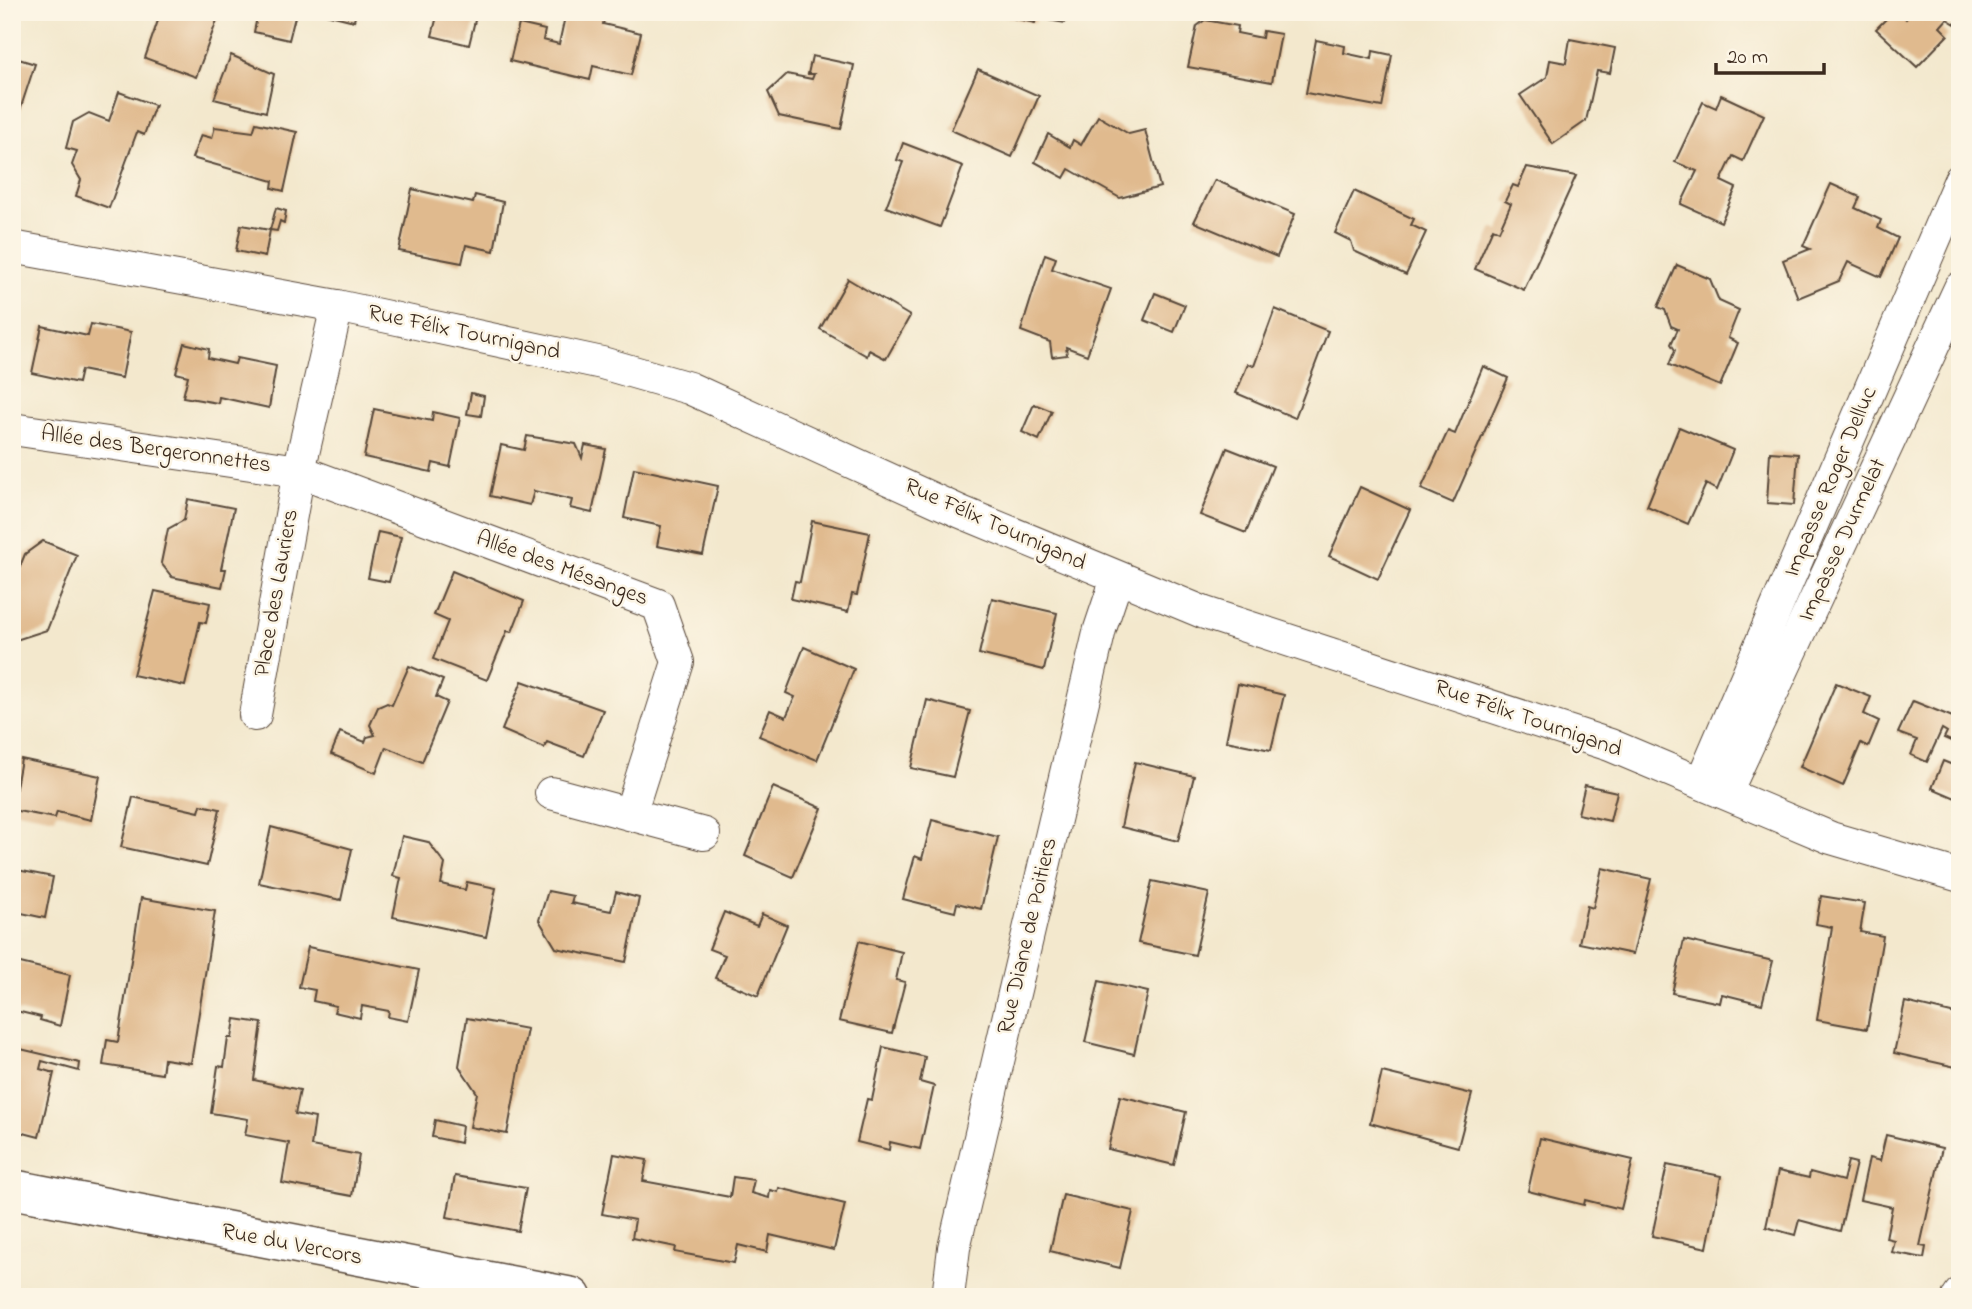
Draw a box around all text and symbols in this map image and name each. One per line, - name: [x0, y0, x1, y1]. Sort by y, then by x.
- scale bar: [1716, 32, 1825, 76]
- text: 20 m: [1727, 43, 1768, 73]
- street label: Rue Félix Tournigand: [364, 296, 563, 371]
- street label: Impasse Roger Delluc: [1776, 381, 1887, 583]
- street label: Allée des Bergeronnettes: [39, 418, 273, 483]
- street label: Impasse Durmelat: [1791, 453, 1895, 627]
- street label: Rue Félix Tournigand: [898, 470, 1091, 581]
- street label: Place des Lauriers: [246, 507, 308, 679]
- street label: Allée des Mésanges: [471, 523, 653, 616]
- street label: Rue Félix Tournigand: [1430, 671, 1626, 767]
- street label: Rue Diane de Poitiers: [989, 834, 1067, 1038]
- street label: Rue du Vercors: [219, 1215, 365, 1275]

